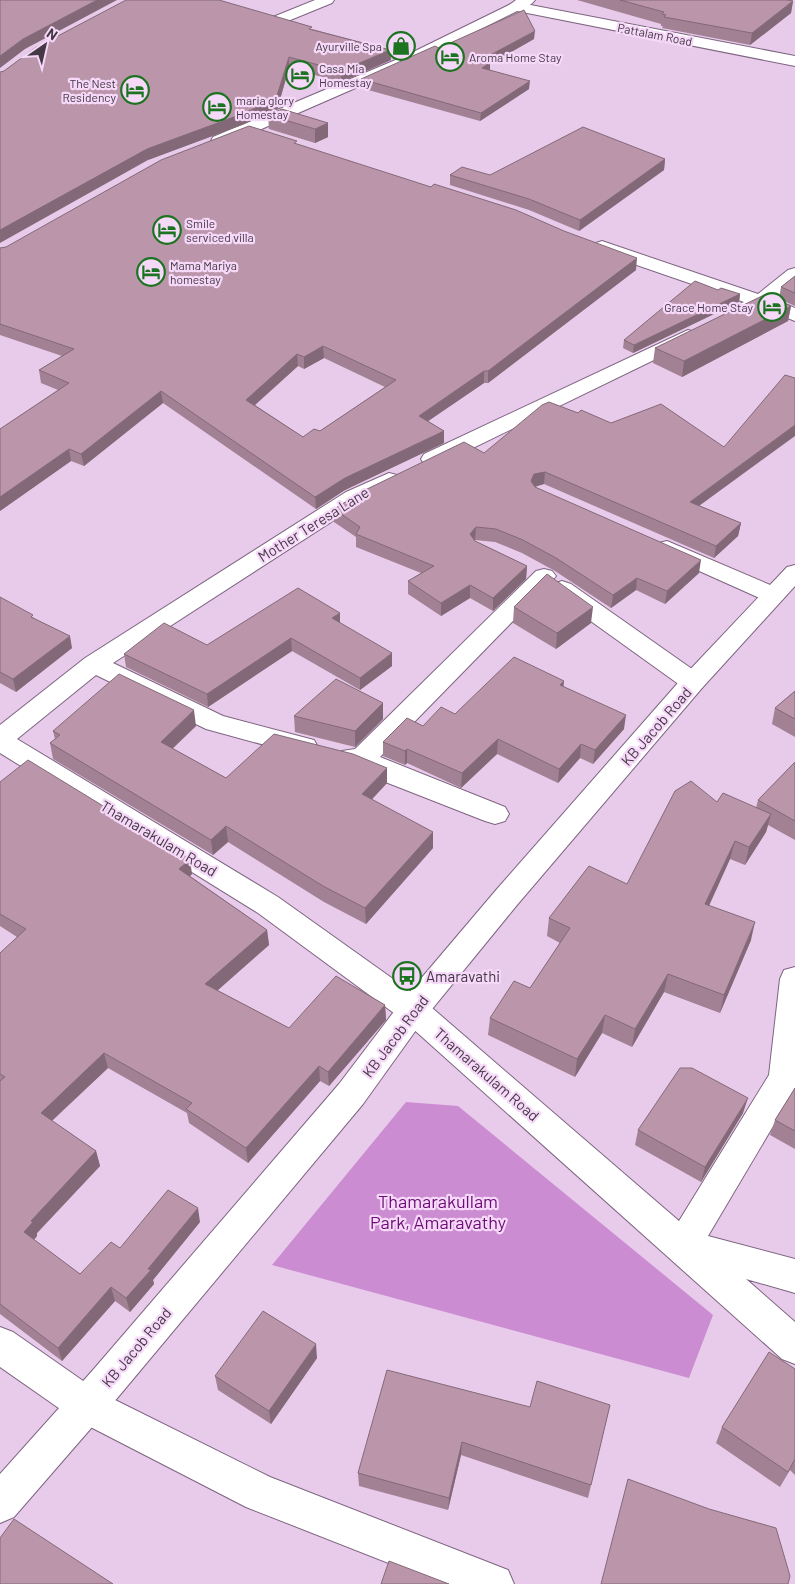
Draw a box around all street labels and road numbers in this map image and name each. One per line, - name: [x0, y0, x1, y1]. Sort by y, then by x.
- street label: Pattalam Road: [616, 20, 694, 48]
- street label: Mother Teresa Lane: [254, 483, 372, 565]
- street label: KB Jacob Road: [617, 683, 695, 769]
- street label: Thamarakulam Road: [97, 796, 221, 880]
- street label: KB Jacob Road: [358, 991, 432, 1081]
- street label: Thamarakulam Road: [431, 1024, 543, 1124]
- street label: KB Jacob Road: [98, 1304, 174, 1390]

